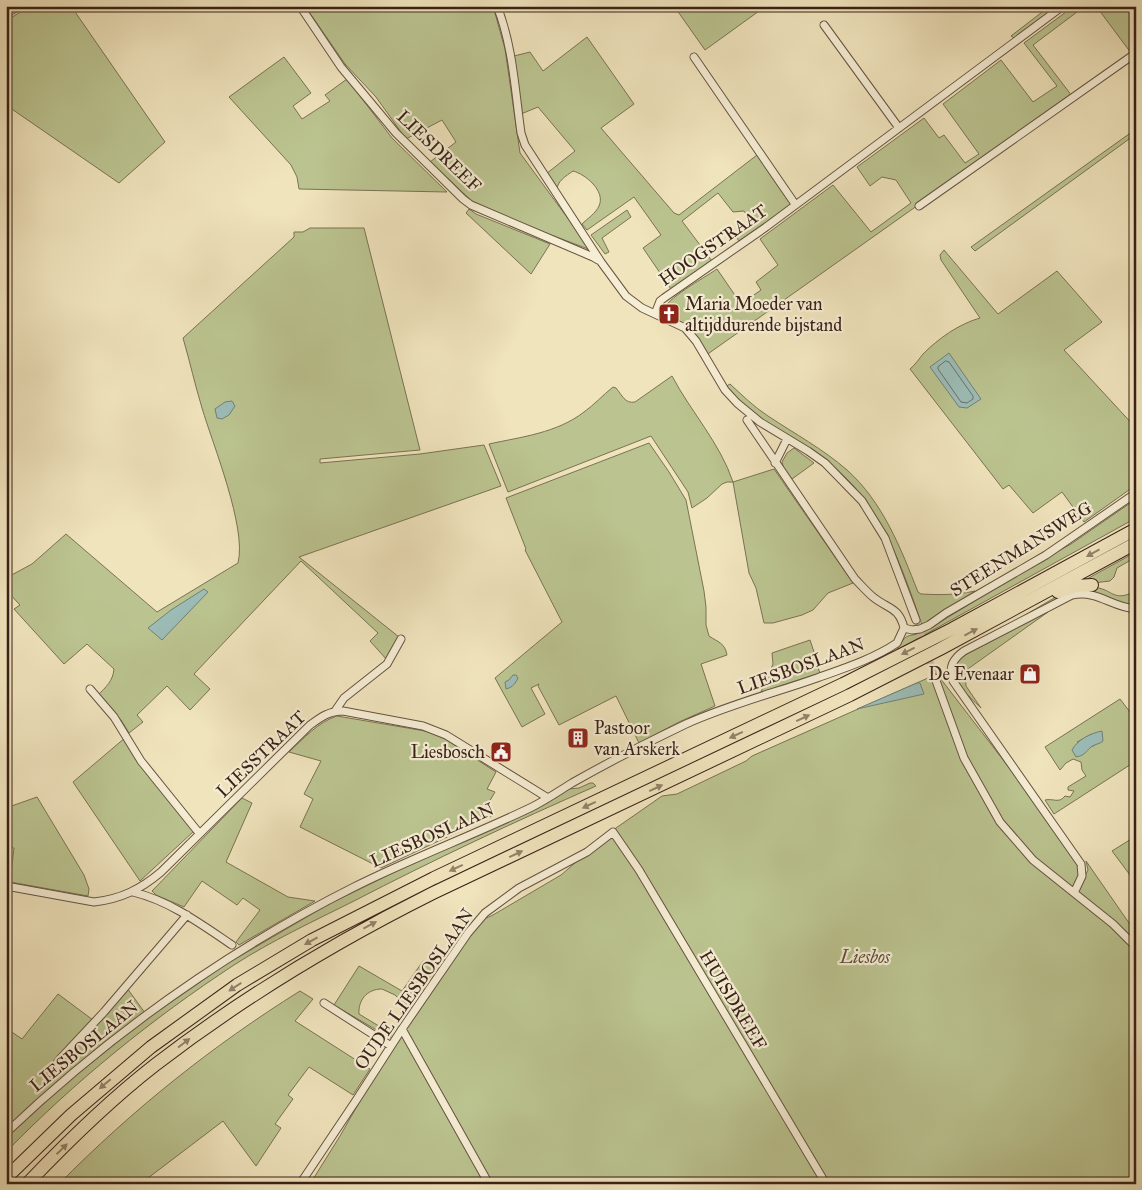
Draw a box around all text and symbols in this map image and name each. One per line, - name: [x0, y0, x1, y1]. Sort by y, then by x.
- street label: LIESDREEF: [392, 105, 486, 197]
- street label: HOOGSTRAAT: [654, 199, 772, 291]
- place label: Maria Moeder van altijddurende bijstand: [685, 293, 842, 336]
- church icon: Maria Moeder van altijddurende bijstand: [657, 302, 681, 326]
- street label: STEENMANSWEG: [946, 496, 1096, 602]
- one-way arrow: [1086, 548, 1100, 557]
- one-way arrow: [964, 628, 979, 636]
- street label: LIESBOSLAAN: [734, 633, 868, 699]
- one-way arrow: [901, 647, 915, 655]
- shop icon: De Evenaar: [1018, 662, 1042, 686]
- place label: De Evenaar: [928, 663, 1014, 685]
- street label: LIESSTRAAT: [212, 706, 310, 802]
- one-way arrow: [796, 713, 810, 721]
- place label: Pastoor van Arskerk: [593, 717, 681, 760]
- building icon: Pastoor van Arskerk: [566, 726, 590, 750]
- one-way arrow: [729, 732, 743, 740]
- public building icon: Liesbosch: [489, 740, 513, 764]
- place label: Liesbosch: [411, 741, 485, 763]
- one-way arrow: [649, 783, 663, 791]
- street label: LIESBOSLAAN: [367, 798, 497, 872]
- one-way arrow: [582, 801, 596, 809]
- one-way arrow: [509, 849, 523, 857]
- one-way arrow: [449, 864, 463, 872]
- street label: OUDE LIESBOSLAAN: [350, 904, 478, 1074]
- one-way arrow: [363, 921, 377, 929]
- one-way arrow: [305, 936, 318, 945]
- street label: HUISDREEF: [695, 946, 771, 1054]
- park label: Liesbos: [839, 946, 891, 968]
- one-way arrow: [229, 982, 242, 992]
- street label: LIESBOSLAAN: [25, 995, 143, 1097]
- one-way arrow: [178, 1038, 191, 1048]
- one-way arrow: [99, 1079, 112, 1090]
- one-way arrow: [55, 1143, 67, 1155]

